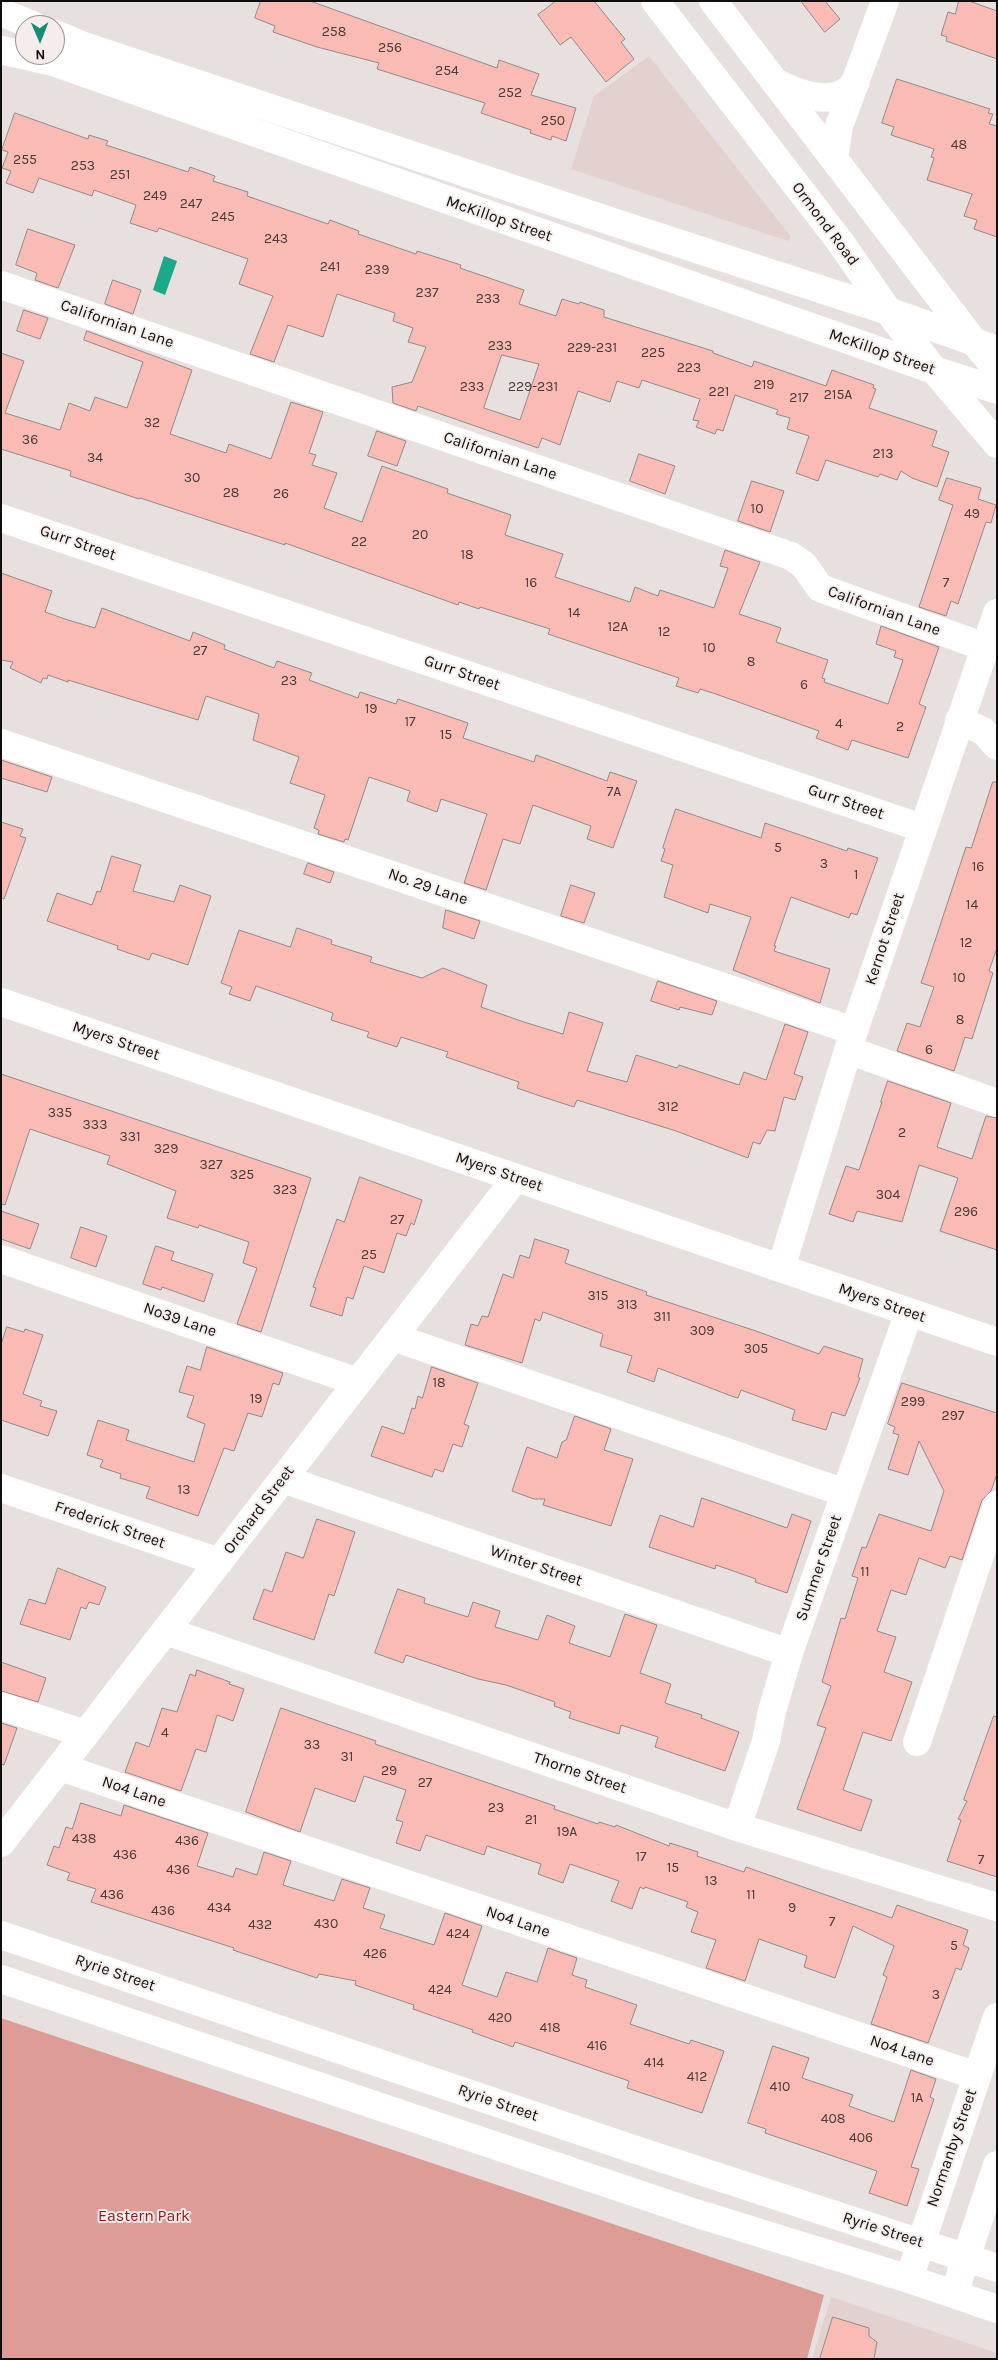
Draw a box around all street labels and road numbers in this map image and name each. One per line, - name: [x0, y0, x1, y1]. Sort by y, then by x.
- street label: Ormond Road: [787, 178, 863, 270]
- street label: McKillop Street: [443, 192, 555, 246]
- street label: Californian Lane: [58, 296, 176, 352]
- street label: McKillop Street: [826, 325, 938, 379]
- street label: Californian Lane: [441, 428, 559, 484]
- street label: Gurr Street: [37, 521, 119, 565]
- street label: Californian Lane: [825, 582, 943, 640]
- street label: Gurr Street: [421, 651, 503, 695]
- street label: Gurr Street: [805, 780, 887, 824]
- street label: No. 29 Lane: [386, 864, 470, 910]
- street label: Kernot Street: [861, 890, 909, 988]
- street label: Myers Street: [70, 1017, 162, 1065]
- street label: Myers Street: [453, 1148, 545, 1196]
- street label: Myers Street: [836, 1279, 928, 1327]
- street label: No39 Lane: [141, 1298, 219, 1342]
- street label: Orchard Street: [219, 1462, 299, 1558]
- street label: Frederick Street: [52, 1497, 168, 1553]
- street label: Summer Street: [792, 1512, 846, 1624]
- street label: Winter Street: [487, 1541, 585, 1591]
- street label: Thorne Street: [531, 1748, 629, 1798]
- street label: No4 Lane: [99, 1772, 169, 1812]
- street label: No4 Lane: [483, 1902, 553, 1942]
- street label: Ryrie Street: [72, 1950, 158, 1996]
- street label: No4 Lane: [867, 2031, 937, 2071]
- street label: Ryrie Street: [455, 2080, 541, 2126]
- street label: Normanby Street: [923, 2086, 981, 2210]
- street label: Ryrie Street: [840, 2208, 926, 2252]

